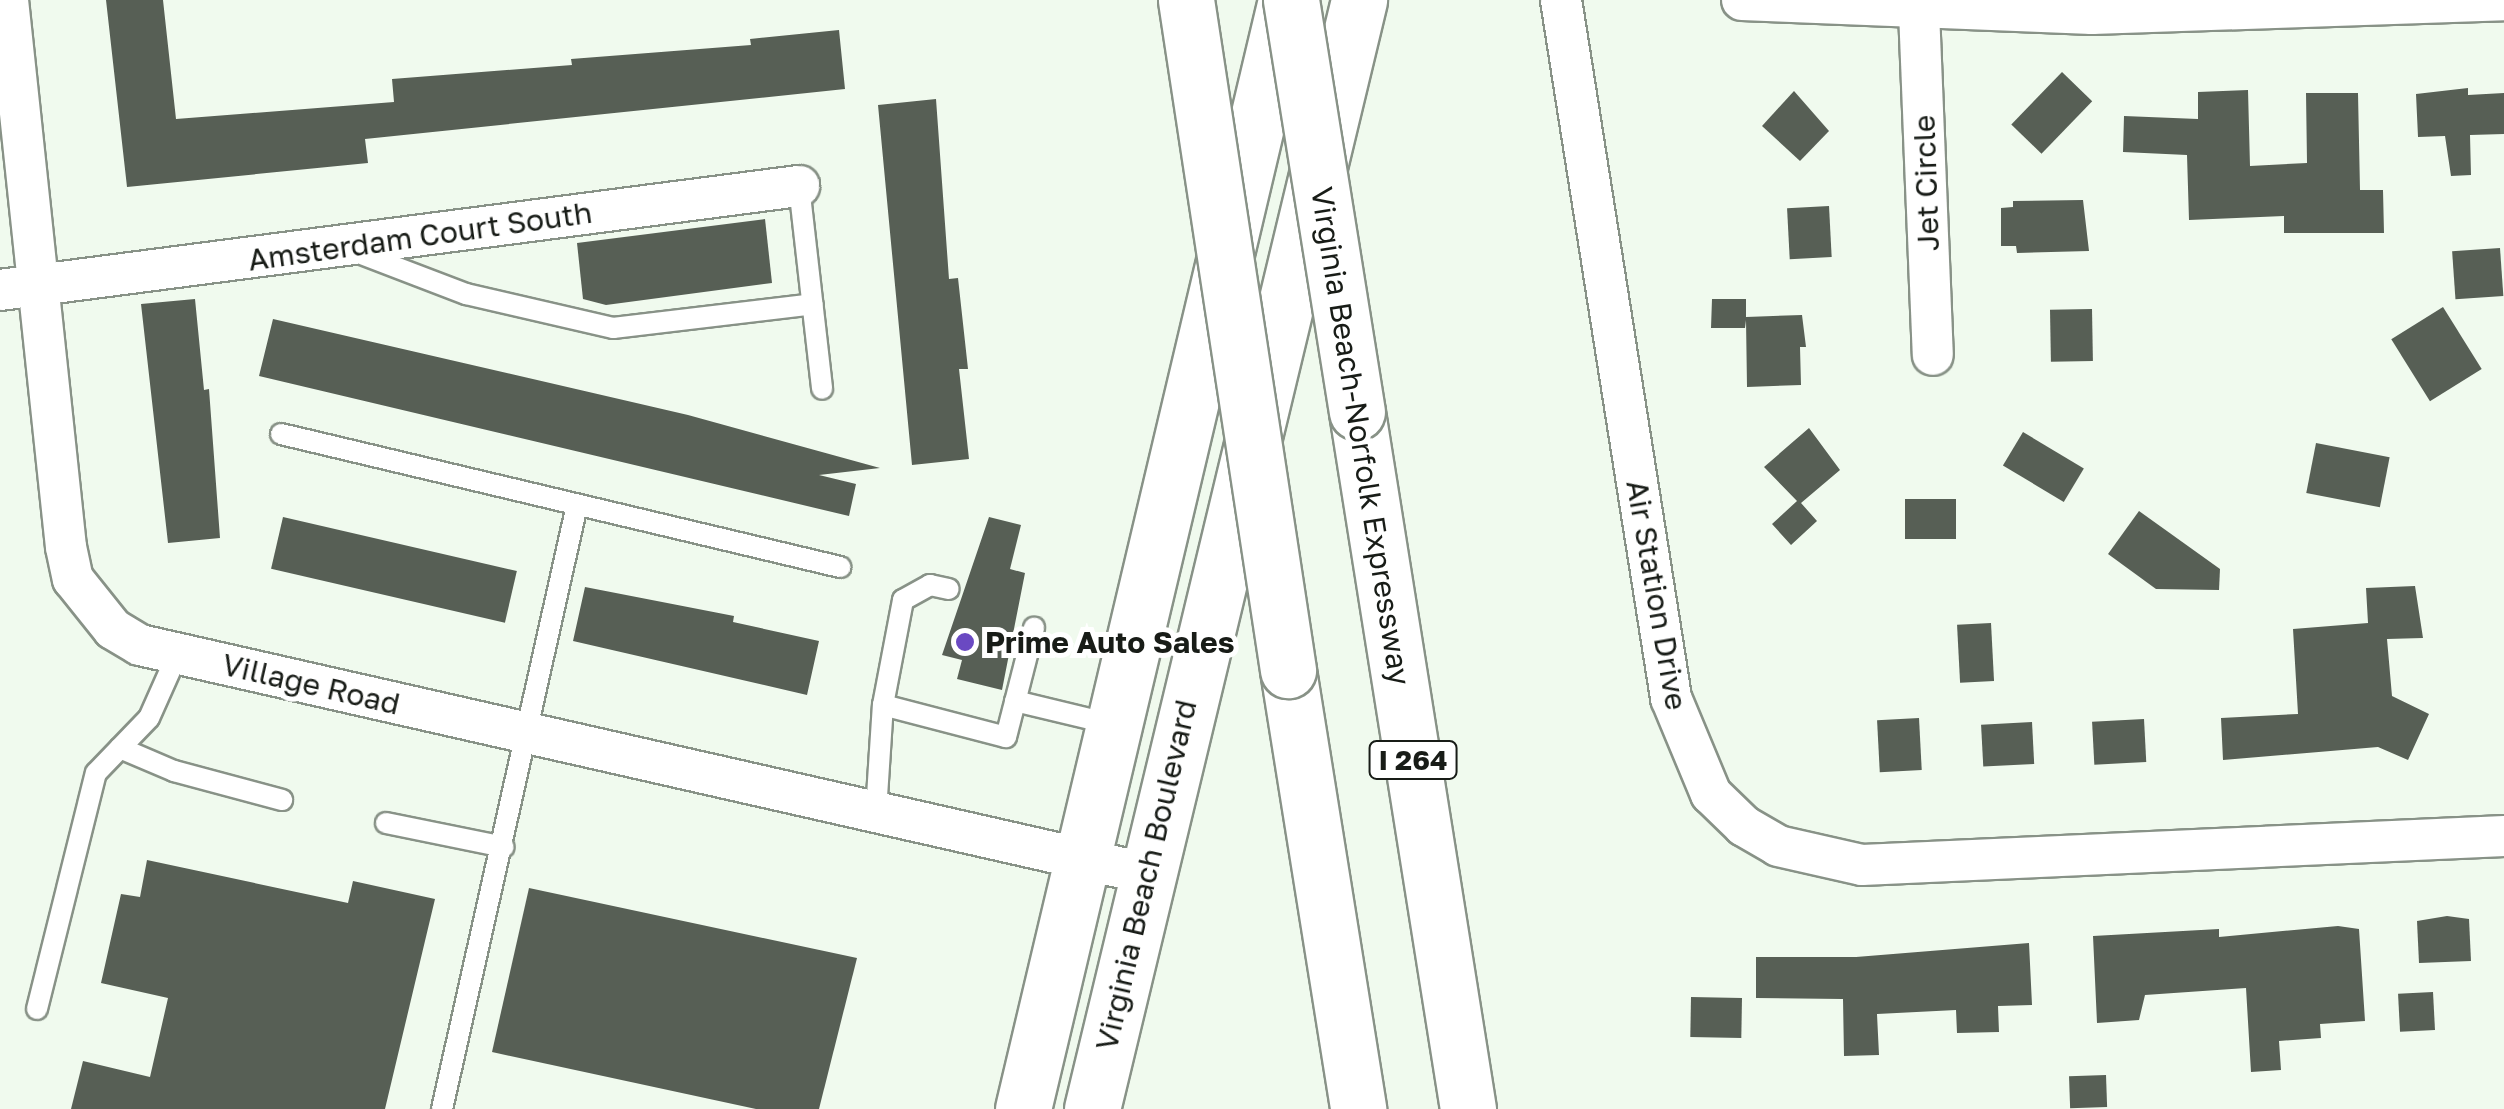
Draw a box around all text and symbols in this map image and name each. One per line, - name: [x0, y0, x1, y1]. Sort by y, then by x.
- street label: Jet Circle: [1906, 114, 1946, 252]
- street label: Virginia Beach-Norfolk Expressway: [1304, 184, 1418, 688]
- street label: Amsterdam Court South: [246, 194, 594, 278]
- street label: Air Station Drive: [1619, 477, 1695, 713]
- place label: Prime Auto Sales: [985, 624, 1235, 660]
- marker: Prime Auto Sales: [954, 631, 976, 653]
- street label: Village Road: [219, 646, 403, 722]
- street label: Virginia Beach Boulevard: [1088, 696, 1204, 1054]
- road number: I 264: [1368, 737, 1458, 783]

